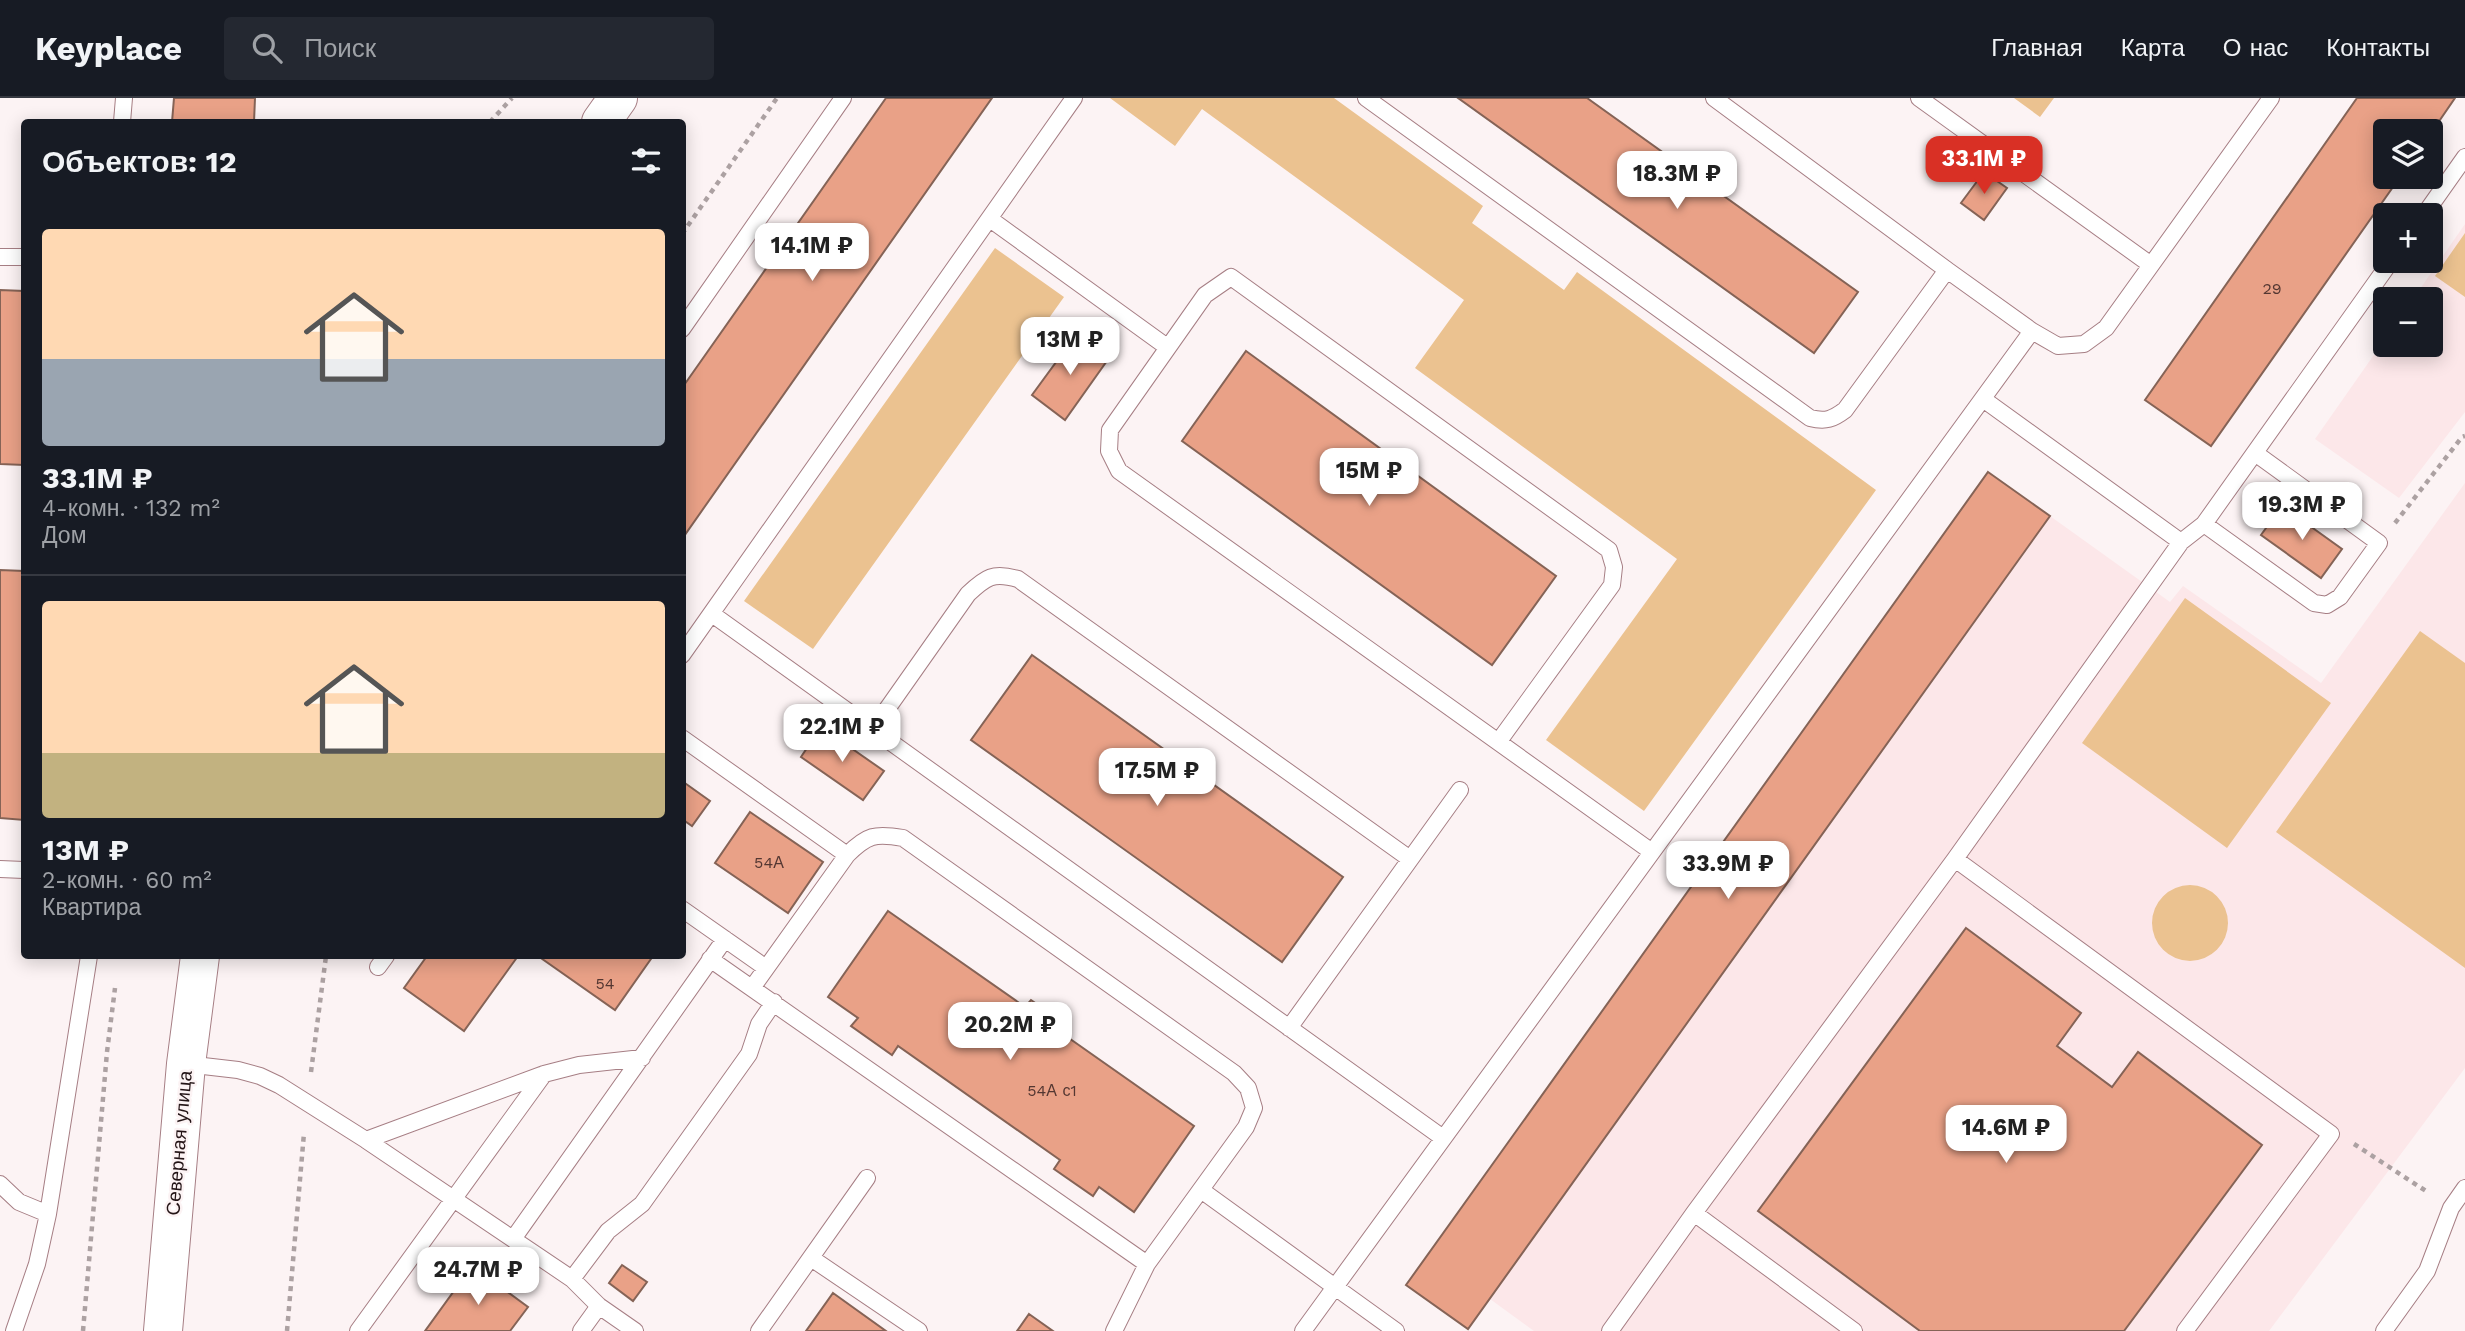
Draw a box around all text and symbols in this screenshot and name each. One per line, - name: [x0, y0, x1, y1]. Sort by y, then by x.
- search box: [224, 17, 714, 80]
- text: Keyplace: [35, 29, 182, 68]
- icon: search: [248, 29, 286, 67]
- text: Поиск: [304, 33, 376, 63]
- text: Главная: [1991, 34, 2083, 62]
- text: Карта: [2121, 34, 2185, 62]
- text: О нас: [2223, 34, 2288, 62]
- text: Контакты: [2326, 34, 2430, 62]
- map controls: [2373, 119, 2443, 357]
- button: layers: [2373, 119, 2443, 189]
- pin: 33.1M ₽: [1919, 136, 2049, 196]
- icon: filters: [627, 142, 665, 180]
- text: Объектов: 12: [42, 144, 237, 179]
- text: 33.1M ₽: [1942, 145, 2026, 172]
- pin: 18.3M ₽: [1612, 152, 1742, 211]
- text: 18.3M ₽: [1633, 160, 1721, 187]
- button: +: [2373, 203, 2443, 273]
- pin: 14.1M ₽: [747, 223, 877, 283]
- text: 14.1M ₽: [771, 232, 853, 259]
- icon: home: [291, 274, 417, 400]
- house number: 29: [2262, 279, 2282, 298]
- button: −: [2373, 287, 2443, 357]
- pin: 13M ₽: [1021, 317, 1119, 377]
- text: 13M ₽: [1037, 326, 1103, 353]
- pin: 15M ₽: [1320, 448, 1418, 508]
- text: 15M ₽: [1336, 457, 1402, 484]
- text: 33.1M ₽: [42, 460, 153, 495]
- pin: 19.3M ₽: [2237, 482, 2367, 542]
- text: 19.3M ₽: [2258, 491, 2346, 518]
- text: 4-комн. · 132 m²: [42, 495, 220, 522]
- text: Дом: [42, 522, 86, 549]
- icon: home: [291, 646, 417, 772]
- pin: 22.1M ₽: [777, 704, 907, 764]
- text: 22.1M ₽: [799, 713, 885, 740]
- pin: 17.5M ₽: [1092, 748, 1222, 808]
- text: 17.5M ₽: [1115, 757, 1199, 784]
- text: 13M ₽: [42, 832, 129, 867]
- pin: 33.9M ₽: [1663, 842, 1793, 901]
- text: 33.9M ₽: [1682, 850, 1774, 877]
- house number: 54А: [754, 853, 784, 872]
- text: 2-комн. · 60 m²: [42, 867, 212, 894]
- text: Квартира: [42, 894, 141, 921]
- house number: 54: [595, 974, 615, 993]
- pin: 20.2M ₽: [945, 1002, 1075, 1062]
- text: 20.2M ₽: [964, 1011, 1056, 1038]
- street label: Северная улица: [161, 1069, 197, 1216]
- house number: 54А с1: [1027, 1081, 1077, 1100]
- pin: 14.6M ₽: [1941, 1105, 2071, 1165]
- text: 14.6M ₽: [1962, 1114, 2050, 1141]
- pin: 24.7M ₽: [413, 1248, 543, 1307]
- text: 24.7M ₽: [433, 1256, 523, 1283]

